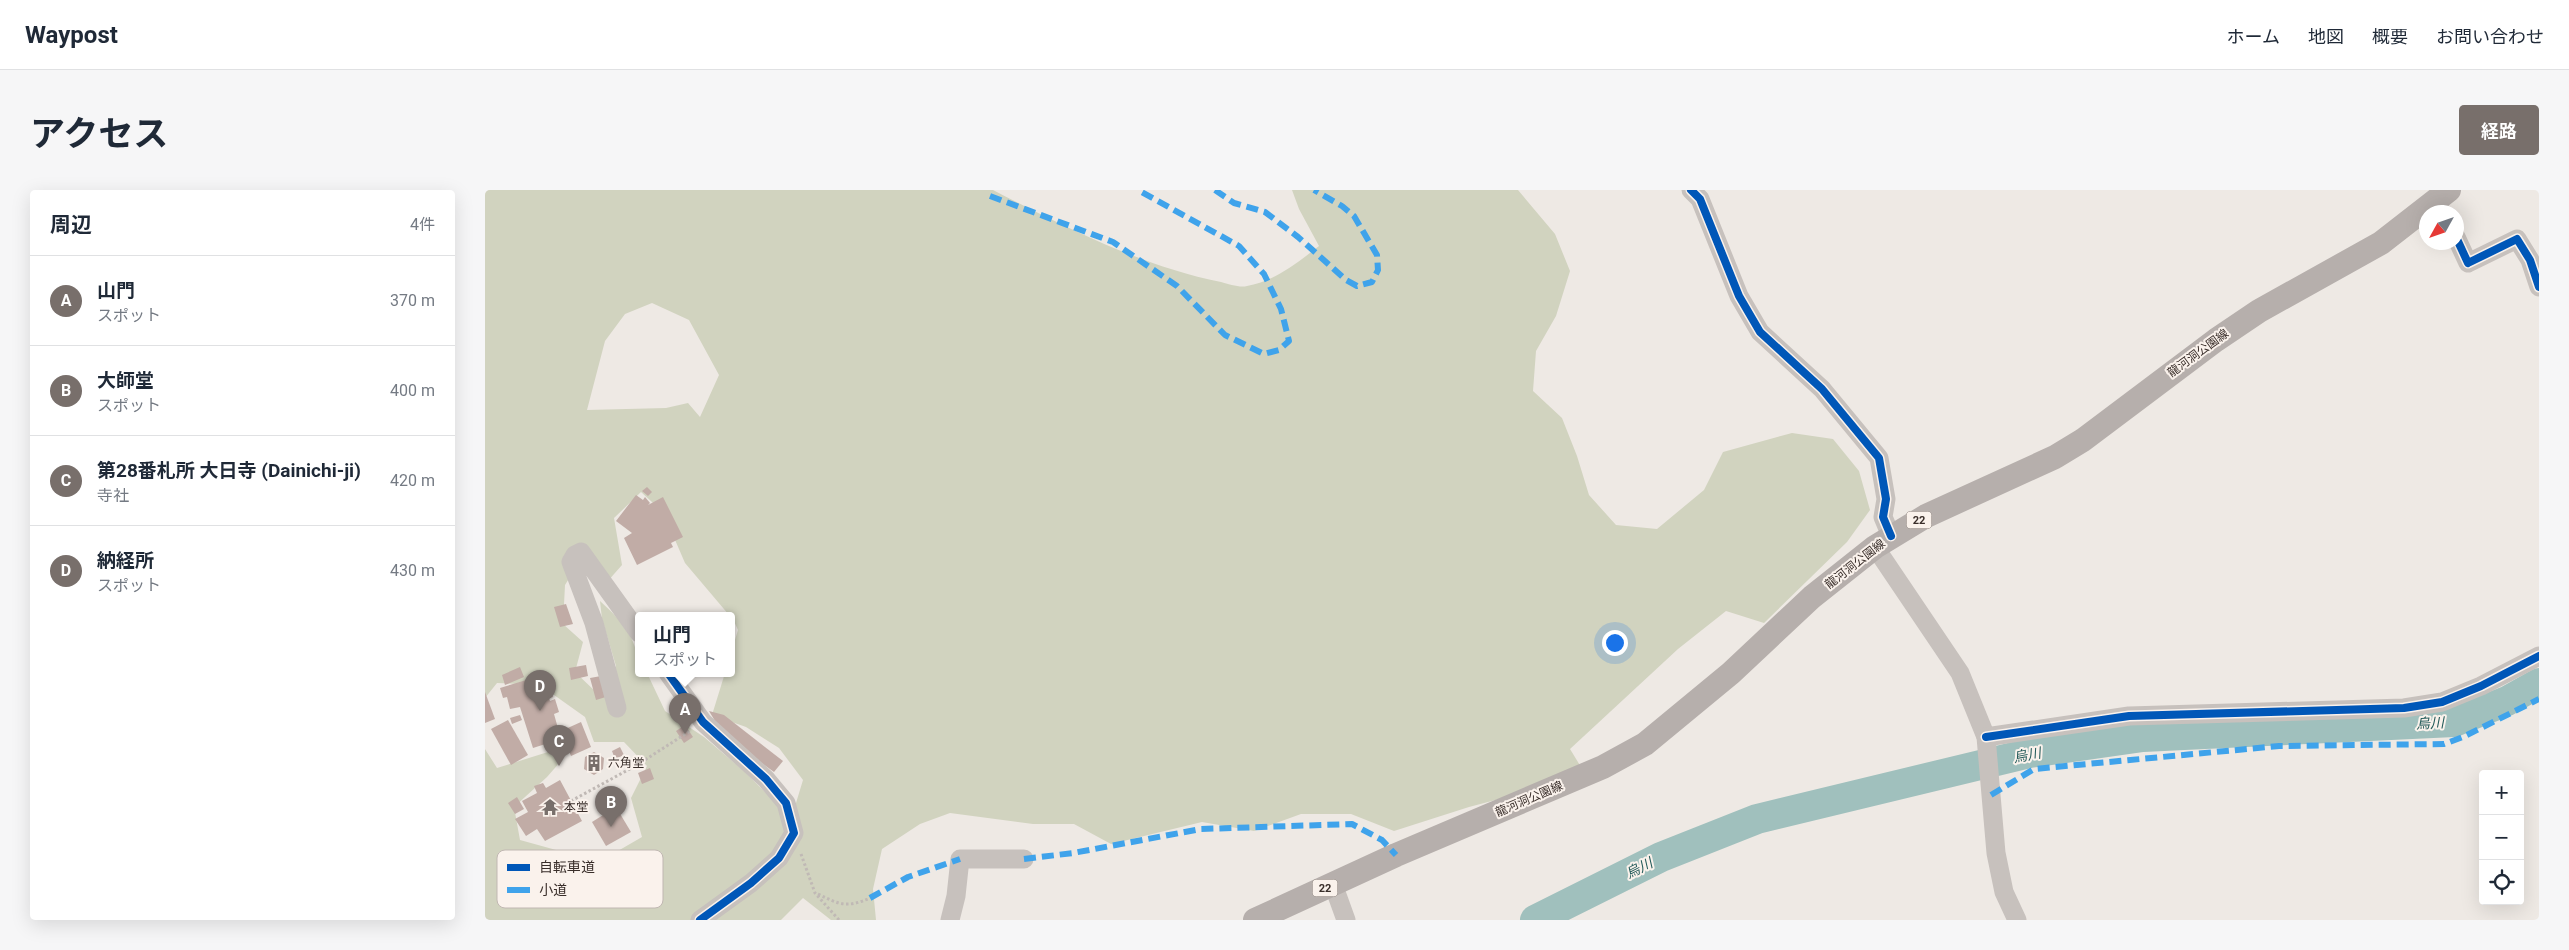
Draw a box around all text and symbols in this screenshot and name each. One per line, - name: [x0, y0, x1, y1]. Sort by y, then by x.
- text: Waypost: [25, 21, 118, 49]
- text: ホーム: [2227, 26, 2280, 47]
- text: 地図: [2308, 26, 2344, 47]
- text: 概要: [2372, 26, 2408, 47]
- text: お問い合わせ: [2436, 26, 2544, 47]
- button: 経路: [2459, 105, 2539, 155]
- text: アクセス: [30, 114, 168, 155]
- north arrow: [2419, 205, 2464, 250]
- text: 周辺: [50, 213, 92, 237]
- text: 4件: [410, 215, 435, 234]
- text: 山門: [97, 279, 135, 302]
- text: A: [61, 291, 71, 310]
- text: 370 m: [390, 291, 435, 310]
- text: スポット: [97, 306, 161, 325]
- street label: 龍河洞公園線: [2165, 326, 2231, 380]
- text: 大師堂: [97, 369, 154, 392]
- text: B: [61, 381, 71, 400]
- text: 400 m: [390, 381, 435, 400]
- text: スポット: [97, 396, 161, 415]
- text: 第28番札所 大日寺 (Dainichi-ji): [97, 459, 361, 482]
- text: C: [61, 471, 71, 490]
- text: 420 m: [390, 471, 435, 490]
- text: 寺社: [97, 486, 129, 505]
- road number: 22: [1907, 512, 1931, 528]
- street label: 龍河洞公園線: [1822, 536, 1888, 592]
- text: 納経所: [97, 549, 154, 572]
- text: D: [61, 561, 71, 580]
- text: 430 m: [390, 561, 435, 580]
- text: スポット: [97, 576, 161, 595]
- popup: [635, 612, 735, 677]
- text: 山門: [653, 623, 691, 646]
- your location: [1602, 630, 1628, 656]
- text: スポット: [653, 650, 717, 669]
- pin: D: [524, 670, 556, 711]
- pin: A: [669, 693, 701, 734]
- water label: 烏川: [2416, 714, 2446, 732]
- pin: C: [543, 725, 575, 766]
- water label: 烏川: [2012, 744, 2044, 766]
- building icon: 六角堂: [584, 753, 604, 773]
- place label: 六角堂: [608, 756, 644, 770]
- map controls: [2479, 770, 2524, 905]
- button: +: [2479, 770, 2524, 815]
- street label: 龍河洞公園線: [1493, 778, 1565, 820]
- pin: B: [595, 786, 627, 827]
- temple icon: 本堂: [540, 797, 560, 817]
- place label: 本堂: [564, 800, 588, 814]
- button: −: [2479, 815, 2524, 860]
- legend: [497, 850, 663, 908]
- water label: 烏川: [1623, 854, 1657, 881]
- text: 自転車道: [539, 859, 595, 875]
- button: locate: [2479, 860, 2524, 905]
- road number: 22: [1313, 880, 1337, 896]
- text: 小道: [539, 882, 567, 898]

